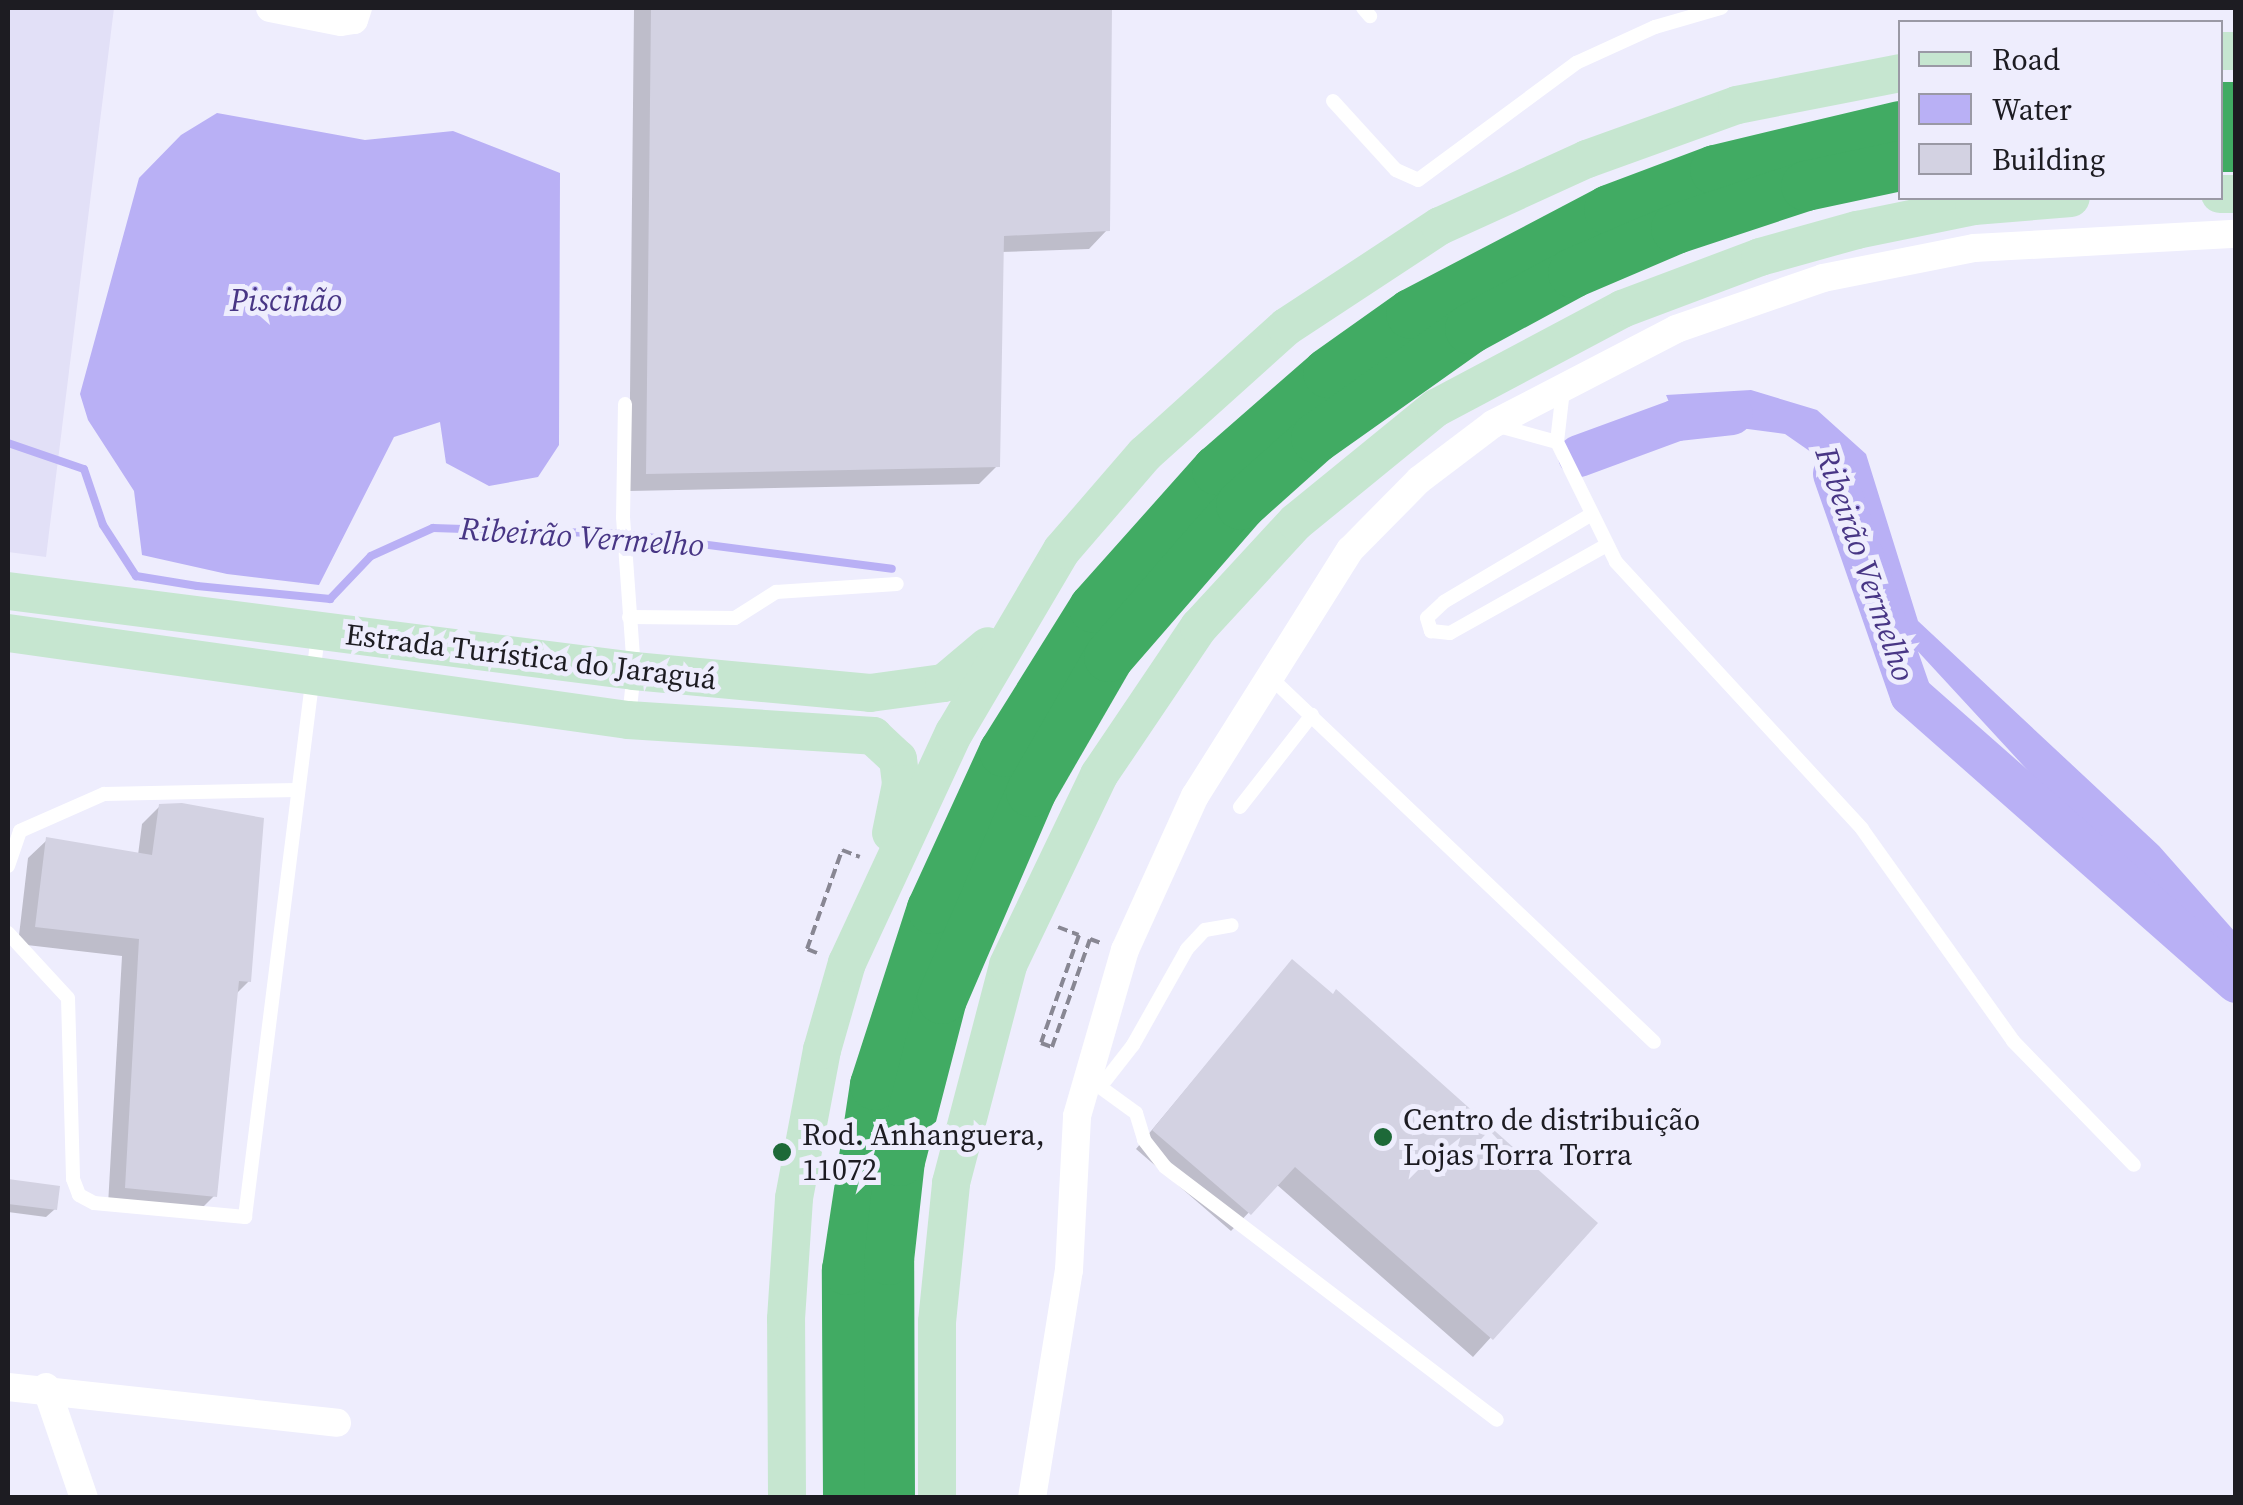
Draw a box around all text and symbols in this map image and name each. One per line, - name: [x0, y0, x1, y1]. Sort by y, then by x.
- legend: [1898, 20, 2223, 200]
- text: Road: [1992, 39, 2060, 80]
- text: Water: [1992, 89, 2072, 130]
- text: Building: [1992, 139, 2105, 180]
- water label: Piscinão: [230, 281, 342, 319]
- water label: Ribeirão Vermelho: [1807, 442, 1923, 686]
- water label: Ribeirão Vermelho: [459, 509, 705, 565]
- street label: Estrada Turística do Jaraguá: [343, 616, 719, 698]
- place label: Centro de distribuição Lojas Torra Torra: [1403, 1102, 1700, 1172]
- place label: Rod. Anhanguera, 11072: [802, 1117, 1045, 1188]
- marker: Centro de distribuição Lojas Torra Torra: [1372, 1126, 1394, 1148]
- marker: Rod. Anhanguera, 11072: [771, 1141, 793, 1163]

